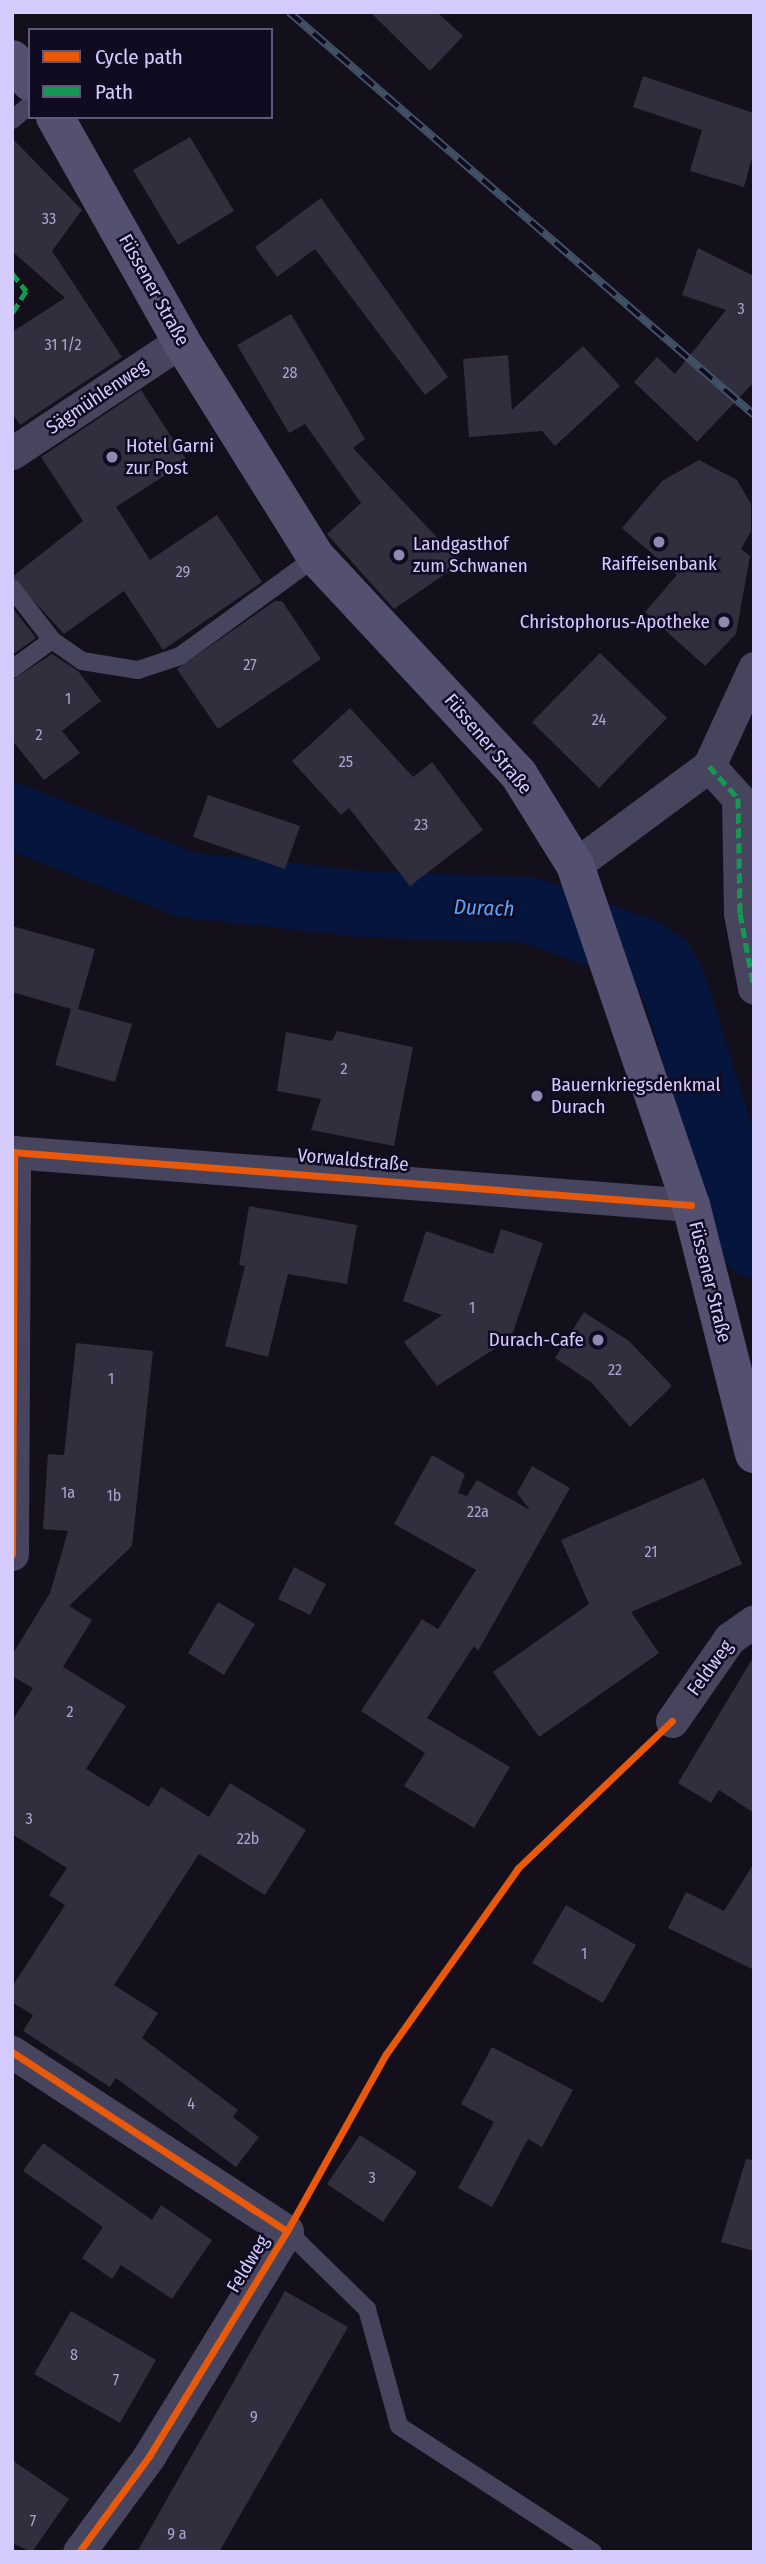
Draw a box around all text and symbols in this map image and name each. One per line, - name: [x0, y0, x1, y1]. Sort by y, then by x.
- legend: [28, 28, 273, 119]
- text: Cycle path: [95, 44, 183, 70]
- text: Path: [95, 79, 133, 105]
- house number: 33: [42, 209, 56, 229]
- street label: Füssener Straße: [114, 230, 194, 350]
- house number: 3: [737, 299, 745, 319]
- house number: 31 1/2: [45, 335, 81, 355]
- street label: Sägmühlenweg: [42, 355, 152, 439]
- house number: 28: [282, 363, 298, 383]
- place label: Hotel Garni zur Post: [126, 435, 214, 479]
- marker: Hotel Garni zur Post: [104, 449, 120, 465]
- place label: Landgasthof zum Schwanen: [413, 533, 528, 577]
- marker: Raiffeisenbank: [651, 534, 667, 550]
- marker: Landgasthof zum Schwanen: [391, 547, 407, 563]
- place label: Raiffeisenbank: [601, 553, 717, 575]
- house number: 29: [176, 562, 190, 582]
- place label: Christophorus-Apotheke: [520, 611, 710, 633]
- marker: Christophorus-Apotheke: [716, 614, 732, 630]
- house number: 27: [243, 655, 257, 675]
- house number: 1: [65, 689, 71, 709]
- street label: Füssener Straße: [439, 689, 537, 799]
- house number: 24: [592, 710, 606, 730]
- house number: 2: [35, 725, 43, 745]
- house number: 25: [339, 752, 353, 772]
- house number: 23: [414, 815, 428, 835]
- water label: Durach: [453, 894, 515, 922]
- house number: 2: [340, 1059, 348, 1079]
- place label: Bauernkriegsdenkmal Durach: [551, 1074, 720, 1118]
- marker: Bauernkriegsdenkmal Durach: [529, 1088, 545, 1104]
- street label: Vorwaldstraße: [296, 1144, 410, 1176]
- street label: Füssener Straße: [684, 1219, 736, 1345]
- house number: 1: [469, 1298, 475, 1318]
- place label: Durach-Cafe: [489, 1329, 584, 1351]
- marker: Durach-Cafe: [590, 1332, 606, 1348]
- house number: 22: [608, 1360, 622, 1380]
- house number: 1: [108, 1369, 114, 1389]
- house number: 1a: [61, 1483, 75, 1503]
- house number: 1b: [107, 1486, 121, 1506]
- house number: 22a: [467, 1502, 489, 1522]
- house number: 21: [645, 1542, 657, 1562]
- street label: Feldweg: [682, 1636, 738, 1700]
- house number: 2: [66, 1702, 74, 1722]
- house number: 3: [25, 1809, 33, 1829]
- house number: 22b: [237, 1829, 259, 1849]
- house number: 1: [581, 1944, 587, 1964]
- house number: 4: [187, 2094, 195, 2114]
- house number: 3: [368, 2168, 376, 2188]
- street label: Feldweg: [222, 2231, 274, 2297]
- house number: 8: [70, 2345, 78, 2365]
- house number: 7: [113, 2370, 119, 2390]
- house number: 9: [250, 2407, 258, 2427]
- house number: 7: [30, 2511, 36, 2531]
- house number: 9 a: [167, 2524, 187, 2544]

